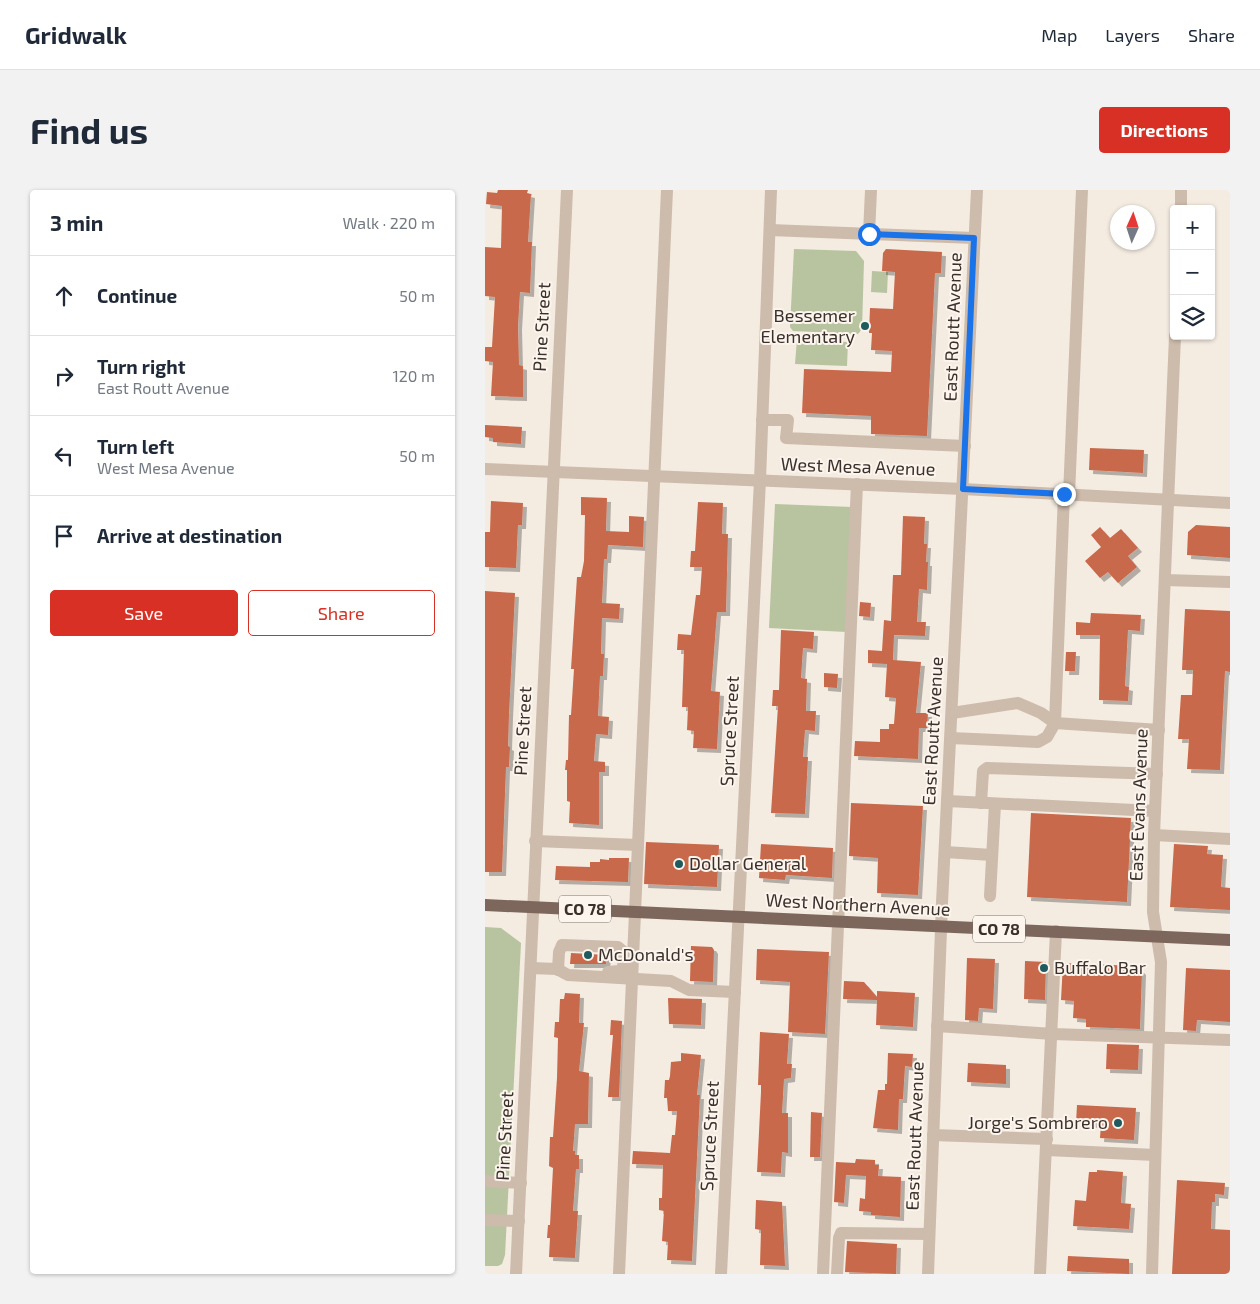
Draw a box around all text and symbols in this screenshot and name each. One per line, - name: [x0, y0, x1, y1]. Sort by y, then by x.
- text: Gridwalk: [25, 20, 127, 49]
- text: Map: [1041, 24, 1077, 46]
- text: Layers: [1105, 24, 1160, 46]
- text: Share: [1188, 24, 1235, 46]
- button: Directions: [1099, 107, 1230, 153]
- text: Find us: [30, 109, 148, 151]
- north arrow: [1110, 205, 1155, 250]
- map controls: [1170, 205, 1215, 340]
- button: +: [1170, 205, 1215, 250]
- text: 3 min: [50, 210, 103, 235]
- text: Walk · 220 m: [342, 213, 435, 232]
- route start: [858, 223, 881, 246]
- button: −: [1170, 250, 1215, 295]
- street label: East Routt Avenue: [938, 252, 966, 402]
- icon: ahead: [50, 282, 78, 310]
- street label: Pine Street: [528, 282, 554, 372]
- text: Continue: [97, 284, 177, 307]
- text: 50 m: [399, 286, 435, 305]
- button: layers: [1170, 295, 1215, 340]
- place label: Bessemer Elementary: [761, 304, 855, 347]
- marker: Bessemer Elementary: [859, 320, 871, 332]
- text: Turn right: [97, 355, 185, 378]
- icon: right: [50, 362, 78, 390]
- text: 120 m: [392, 366, 435, 385]
- text: East Routt Avenue: [97, 378, 230, 397]
- text: Turn left: [97, 435, 174, 458]
- icon: left: [50, 442, 78, 470]
- text: 50 m: [399, 446, 435, 465]
- street label: West Mesa Avenue: [780, 452, 936, 480]
- text: West Mesa Avenue: [97, 458, 235, 477]
- route end: [1053, 483, 1076, 506]
- icon: arrive: [50, 522, 78, 550]
- text: Arrive at destination: [97, 524, 282, 547]
- button: Save: [50, 590, 238, 636]
- button: Share: [248, 590, 435, 636]
- street label: East Routt Avenue: [917, 656, 947, 806]
- street label: Spruce Street: [715, 675, 743, 787]
- street label: Pine Street: [509, 686, 535, 776]
- street label: East Evans Avenue: [1124, 728, 1152, 882]
- place label: Dollar General: [689, 852, 807, 874]
- marker: Dollar General: [673, 858, 685, 870]
- street label: West Northern Avenue: [765, 888, 951, 920]
- road number: CO 78: [559, 896, 611, 922]
- road number: CO 78: [973, 916, 1025, 942]
- place label: McDonald's: [598, 943, 694, 965]
- marker: McDonald's: [582, 949, 594, 961]
- place label: Buffalo Bar: [1054, 956, 1146, 978]
- marker: Buffalo Bar: [1038, 962, 1050, 974]
- street label: East Routt Avenue: [900, 1061, 928, 1211]
- street label: Spruce Street: [695, 1080, 723, 1192]
- street label: Pine Street: [491, 1091, 517, 1181]
- place label: Jorge's Sombrero: [968, 1111, 1108, 1133]
- marker: Jorge's Sombrero: [1112, 1117, 1124, 1129]

